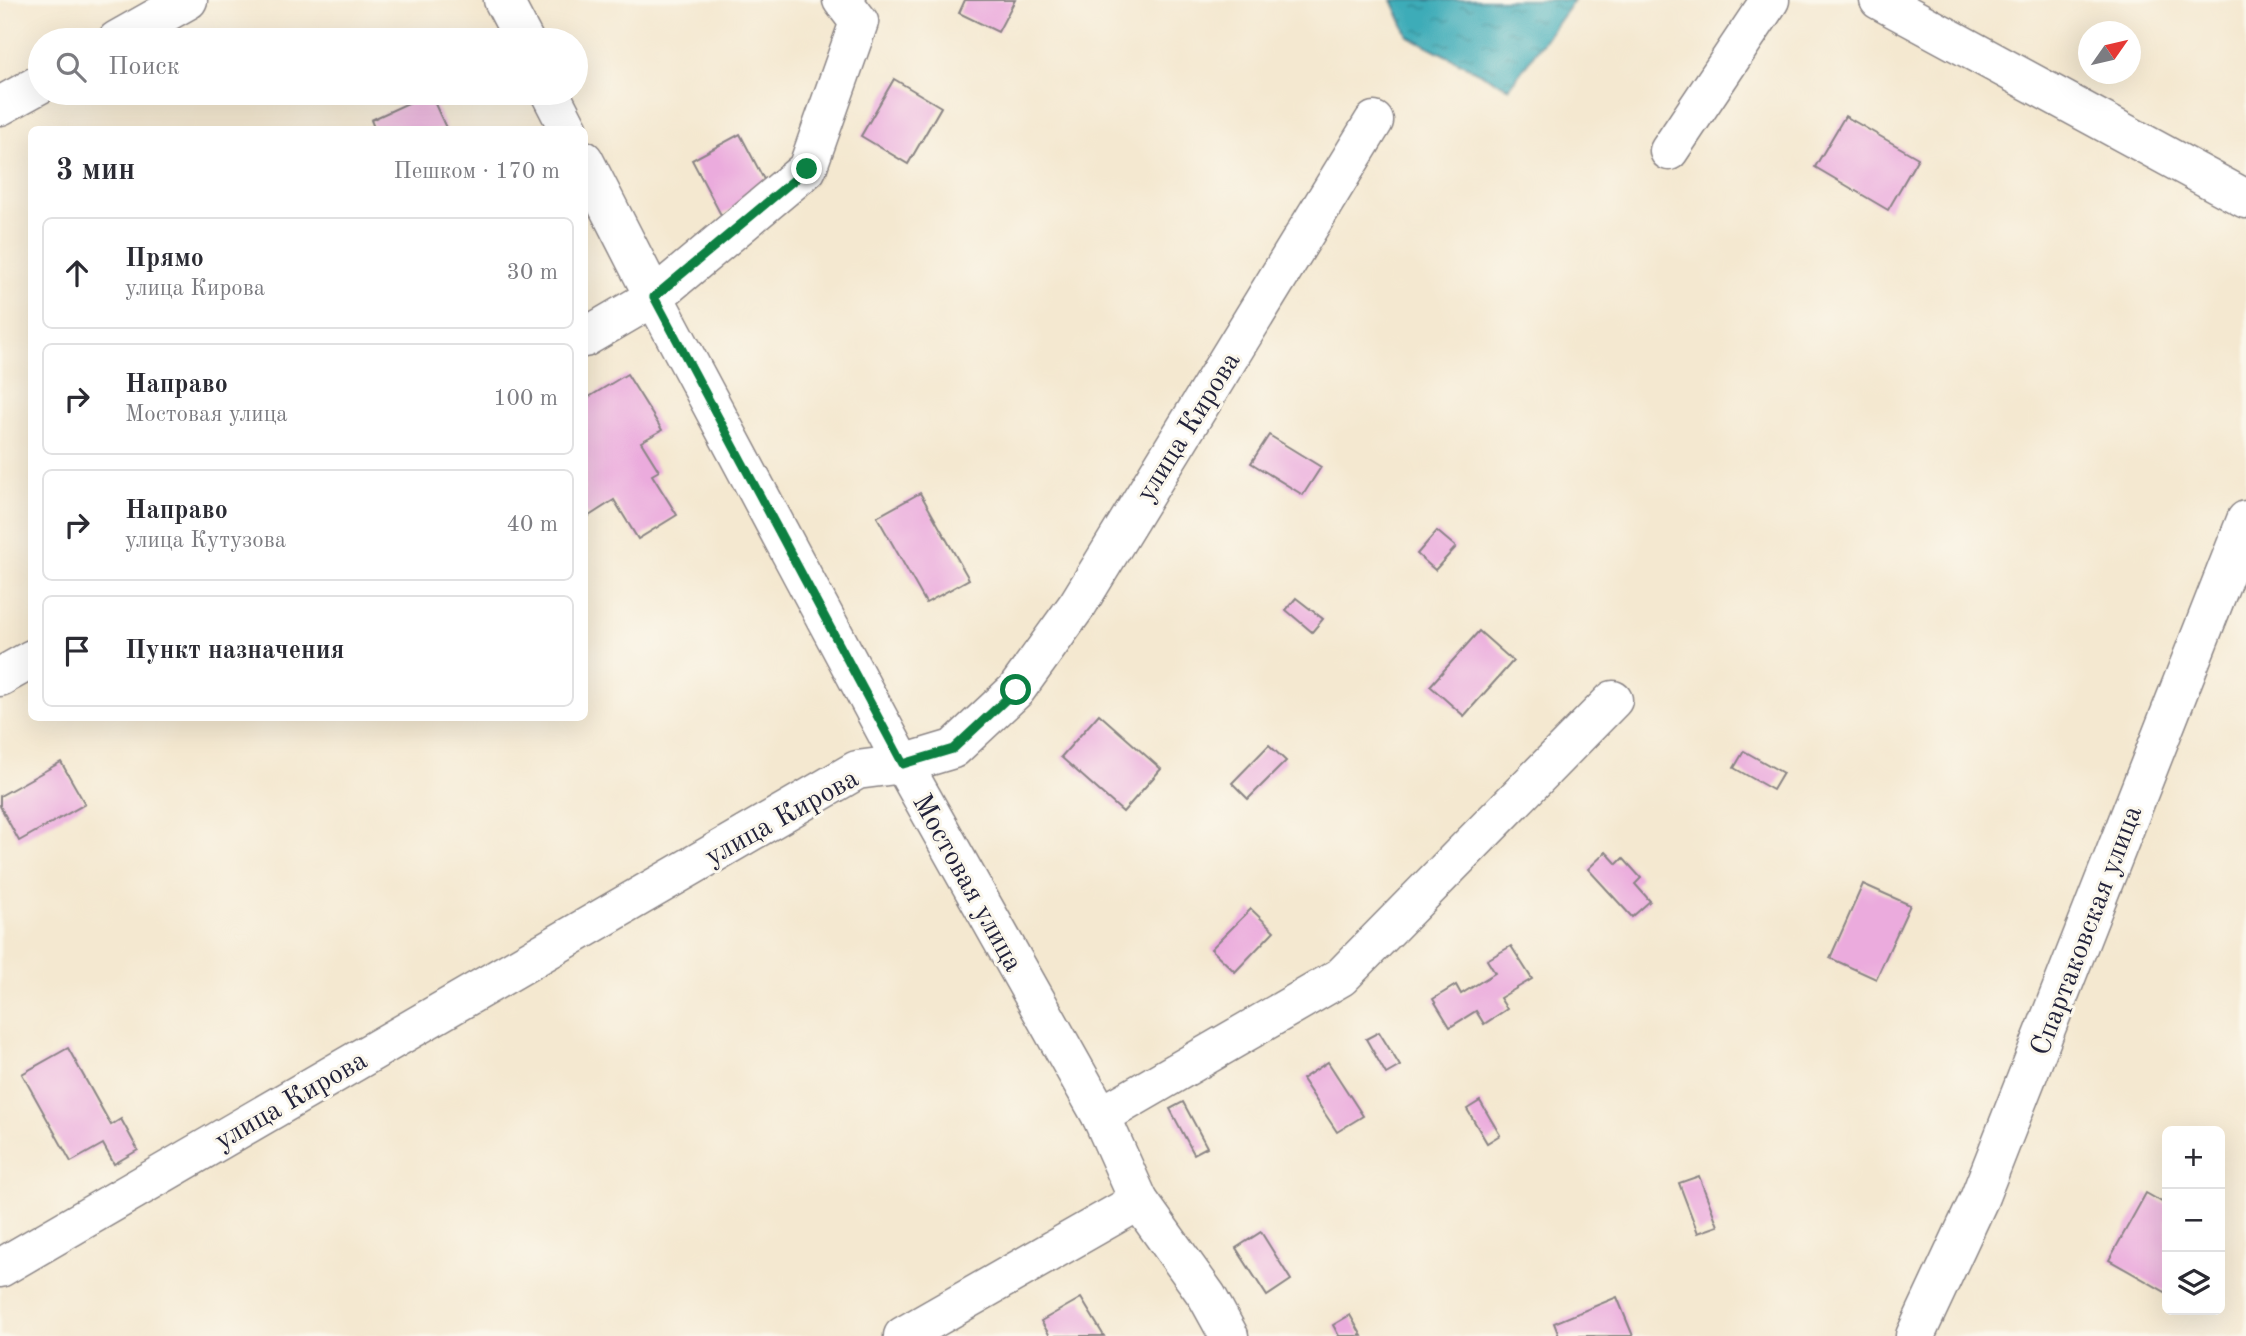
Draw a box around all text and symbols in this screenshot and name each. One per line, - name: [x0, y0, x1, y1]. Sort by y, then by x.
- north arrow: [2078, 21, 2141, 84]
- search box: [28, 28, 588, 105]
- icon: search: [52, 48, 90, 86]
- text: Поиск: [108, 54, 180, 80]
- route end: [791, 153, 822, 184]
- text: 3 мин: [56, 156, 135, 186]
- text: Пешком · 170 m: [394, 160, 560, 183]
- text: Прямо: [125, 246, 204, 272]
- icon: ahead: [58, 254, 96, 292]
- text: 30 m: [507, 261, 558, 284]
- text: улица Кирова: [125, 277, 265, 300]
- street label: улица Кирова: [1132, 348, 1247, 507]
- text: Направо: [125, 372, 228, 398]
- icon: right: [58, 380, 96, 418]
- text: 100 m: [493, 387, 558, 410]
- text: Мостовая улица: [125, 403, 288, 426]
- text: Направо: [125, 498, 228, 524]
- icon: right: [58, 506, 96, 544]
- text: 40 m: [507, 513, 558, 536]
- text: улица Кутузова: [125, 529, 286, 552]
- icon: arrive: [58, 632, 96, 670]
- text: Пункт назначения: [125, 638, 344, 664]
- route start: [1000, 674, 1031, 705]
- street label: улица Кирова: [701, 765, 864, 872]
- street label: Мостовая улица: [906, 790, 1027, 977]
- street label: Спартаковская улица: [2027, 802, 2148, 1060]
- street label: улица Кирова: [211, 1047, 373, 1156]
- map controls: [2162, 1126, 2225, 1315]
- button: +: [2162, 1126, 2225, 1189]
- button: −: [2162, 1189, 2225, 1252]
- button: layers: [2162, 1252, 2225, 1315]

